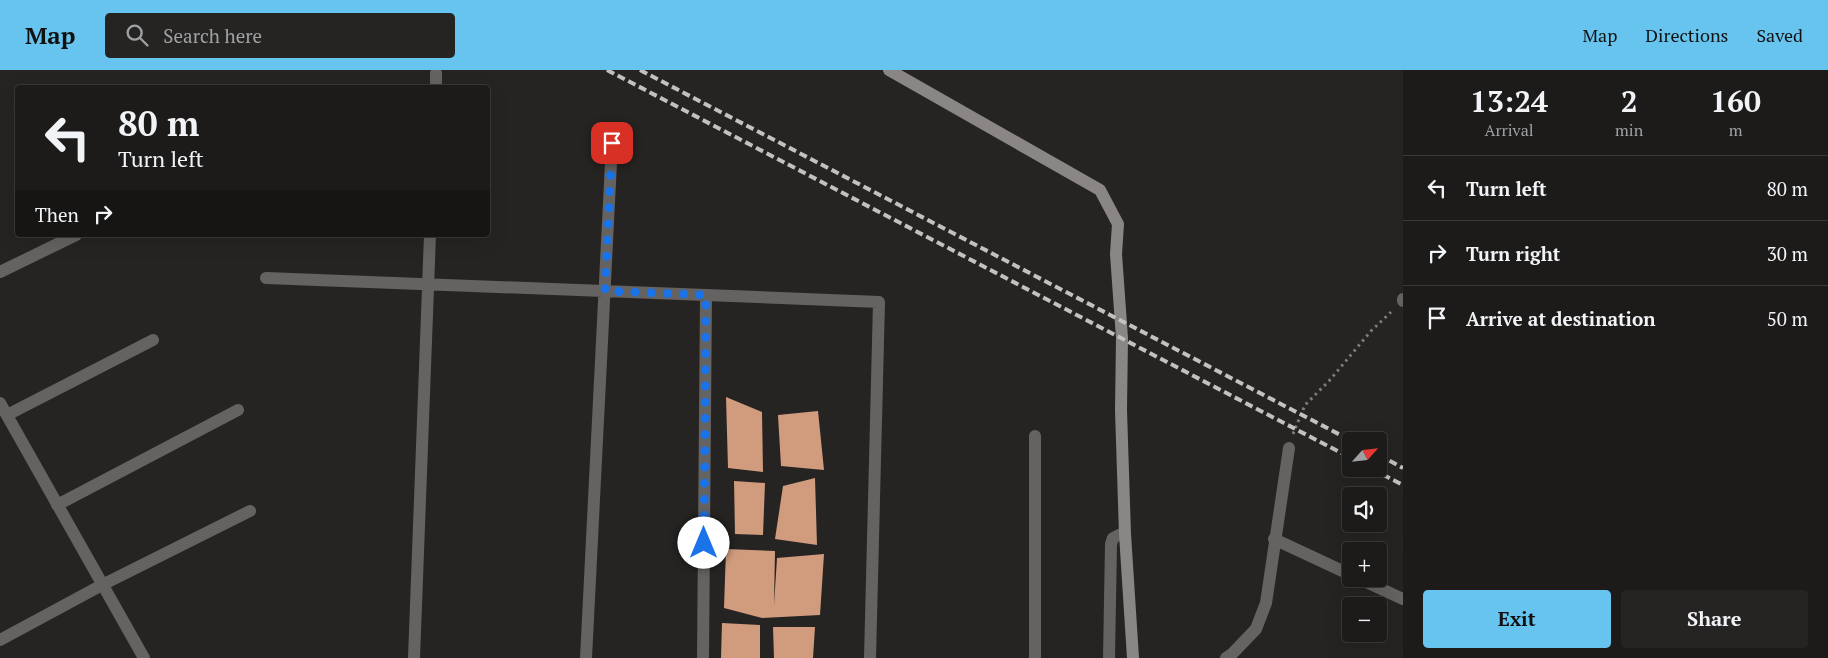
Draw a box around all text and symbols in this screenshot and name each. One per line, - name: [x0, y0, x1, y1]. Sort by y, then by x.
- search box: [105, 13, 455, 58]
- text: Map: [25, 19, 75, 51]
- icon: search: [123, 21, 151, 49]
- text: Search here: [163, 23, 262, 48]
- text: Map: [1582, 23, 1617, 47]
- text: Directions: [1645, 23, 1728, 47]
- text: Saved: [1756, 23, 1803, 47]
- text: 13:24: [1470, 81, 1548, 121]
- text: 2: [1621, 81, 1638, 121]
- text: 160: [1710, 81, 1761, 121]
- text: 80 m: [118, 100, 199, 146]
- icon: left: [35, 105, 100, 170]
- text: Arrival: [1484, 119, 1534, 141]
- text: min: [1615, 119, 1643, 141]
- text: m: [1729, 119, 1742, 141]
- pin: [591, 122, 633, 164]
- icon: arrive: [598, 129, 626, 157]
- text: Turn left: [118, 144, 204, 173]
- icon: left: [1423, 174, 1451, 202]
- text: Turn left: [1466, 176, 1547, 201]
- text: 80 m: [1767, 176, 1808, 201]
- icon: right: [89, 200, 117, 228]
- text: Then: [35, 202, 79, 227]
- icon: right: [1423, 239, 1451, 267]
- text: Turn right: [1466, 241, 1560, 266]
- text: 30 m: [1767, 241, 1808, 266]
- icon: arrive: [1423, 304, 1451, 332]
- text: Arrive at destination: [1466, 306, 1655, 331]
- text: 50 m: [1767, 306, 1808, 331]
- north arrow: [1342, 432, 1388, 478]
- map controls: [1342, 432, 1387, 642]
- button: sound: [1342, 487, 1387, 532]
- position arrow: [677, 516, 729, 568]
- button: +: [1342, 542, 1387, 587]
- button: Exit: [1423, 590, 1611, 648]
- button: Share: [1621, 590, 1808, 648]
- button: −: [1342, 597, 1387, 642]

